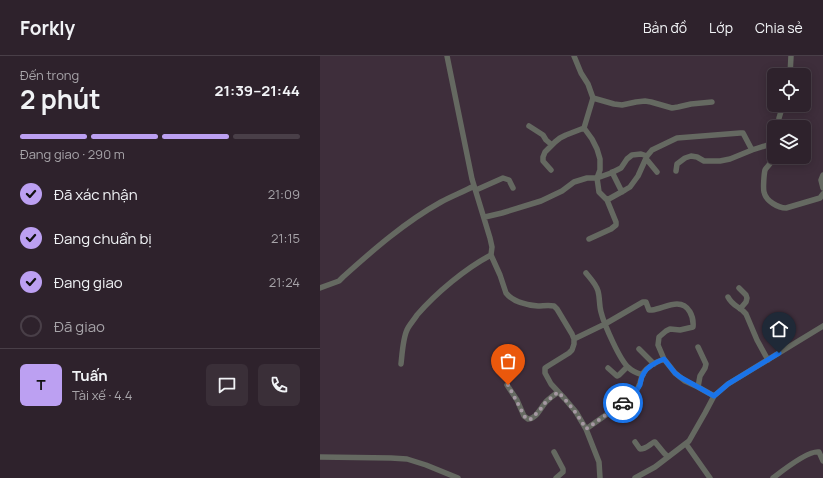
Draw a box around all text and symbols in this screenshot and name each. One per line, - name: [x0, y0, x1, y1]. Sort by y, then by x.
- text: Forkly: [20, 15, 75, 41]
- text: Bản đồ: [643, 18, 687, 37]
- text: Lớp: [709, 18, 733, 37]
- text: Chia sẻ: [755, 18, 803, 37]
- text: Đến trong: [20, 66, 79, 84]
- map controls: [767, 68, 811, 164]
- button: locate: [767, 68, 811, 112]
- text: 21:39–21:44: [215, 80, 300, 101]
- text: 2 phút: [20, 81, 100, 117]
- button: layers: [767, 120, 811, 164]
- text: Đang giao · 290 m: [20, 145, 125, 163]
- icon: check: [20, 183, 42, 205]
- text: Đã xác nhận: [54, 184, 138, 205]
- text: 21:09: [268, 185, 300, 203]
- icon: check: [20, 227, 42, 249]
- text: Đang chuẩn bị: [54, 228, 152, 249]
- text: 21:15: [271, 229, 300, 247]
- icon: check: [20, 271, 42, 293]
- text: Đang giao: [54, 272, 123, 293]
- text: 21:24: [269, 273, 300, 291]
- pin: [762, 312, 796, 353]
- text: Đã giao: [54, 316, 105, 337]
- icon: home: [768, 318, 790, 340]
- pin: [491, 344, 525, 385]
- icon: bag: [497, 350, 519, 372]
- button: chat: [206, 364, 248, 406]
- button: phone: [258, 364, 300, 406]
- text: Tuấn: [72, 365, 108, 386]
- text: T: [36, 374, 46, 395]
- courier: [603, 383, 643, 423]
- text: Tài xế · 4.4: [72, 386, 132, 404]
- icon: car: [612, 392, 634, 414]

